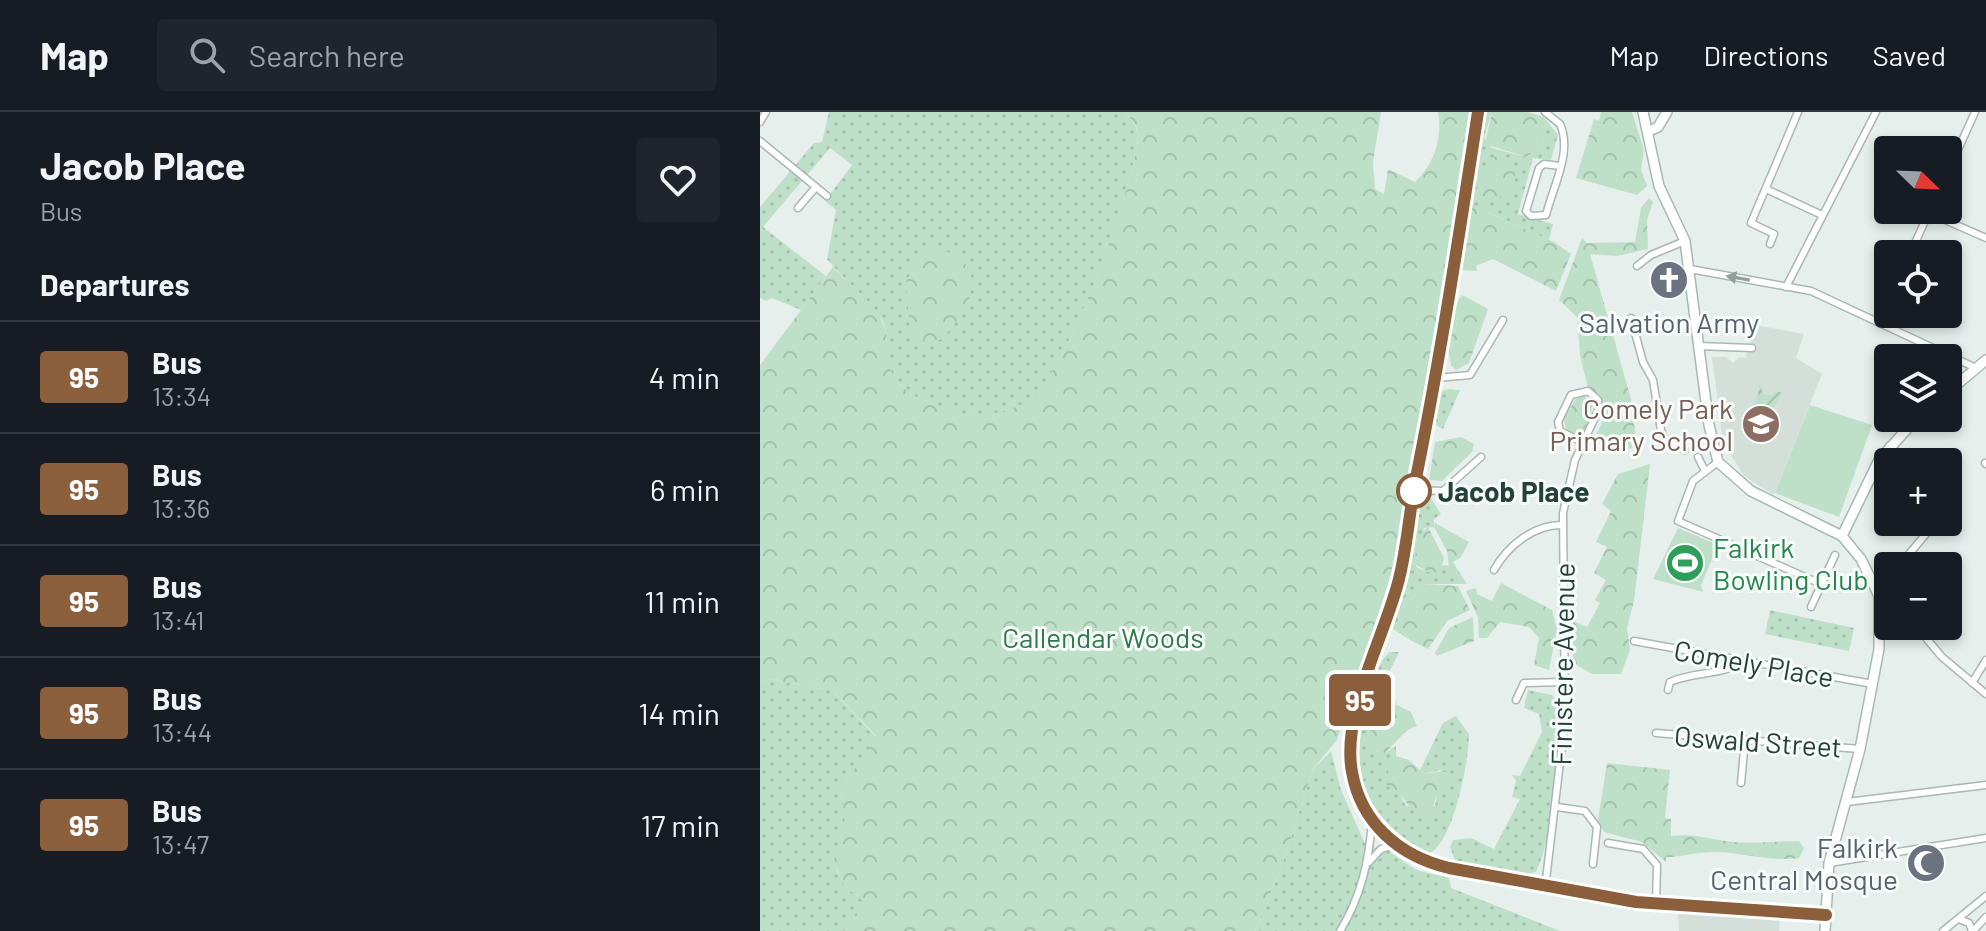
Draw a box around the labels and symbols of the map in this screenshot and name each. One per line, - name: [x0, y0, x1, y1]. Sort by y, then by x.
- north arrow: [1874, 136, 1962, 224]
- church icon: Salvation Army: [1648, 259, 1690, 301]
- one-way arrow: [1725, 272, 1750, 284]
- place label: Salvation Army: [1579, 305, 1759, 339]
- place label: Comely Park Primary School: [1549, 391, 1733, 457]
- school or university icon: Comely Park Primary School: [1740, 403, 1782, 445]
- marker: Jacob Place: [1397, 474, 1431, 508]
- place label: Jacob Place: [1438, 474, 1590, 508]
- place label: Falkirk Bowling Club: [1713, 530, 1868, 596]
- sports icon: Falkirk Bowling Club: [1664, 542, 1706, 584]
- street label: Finistere Avenue: [1543, 562, 1581, 766]
- park label: Callendar Woods: [1002, 620, 1204, 654]
- street label: Comely Place: [1671, 632, 1837, 694]
- line badge: 95: [1324, 674, 1396, 726]
- street label: Oswald Street: [1673, 718, 1843, 764]
- place label: Falkirk Central Mosque: [1710, 830, 1898, 896]
- mosque icon: Falkirk Central Mosque: [1905, 842, 1947, 884]

